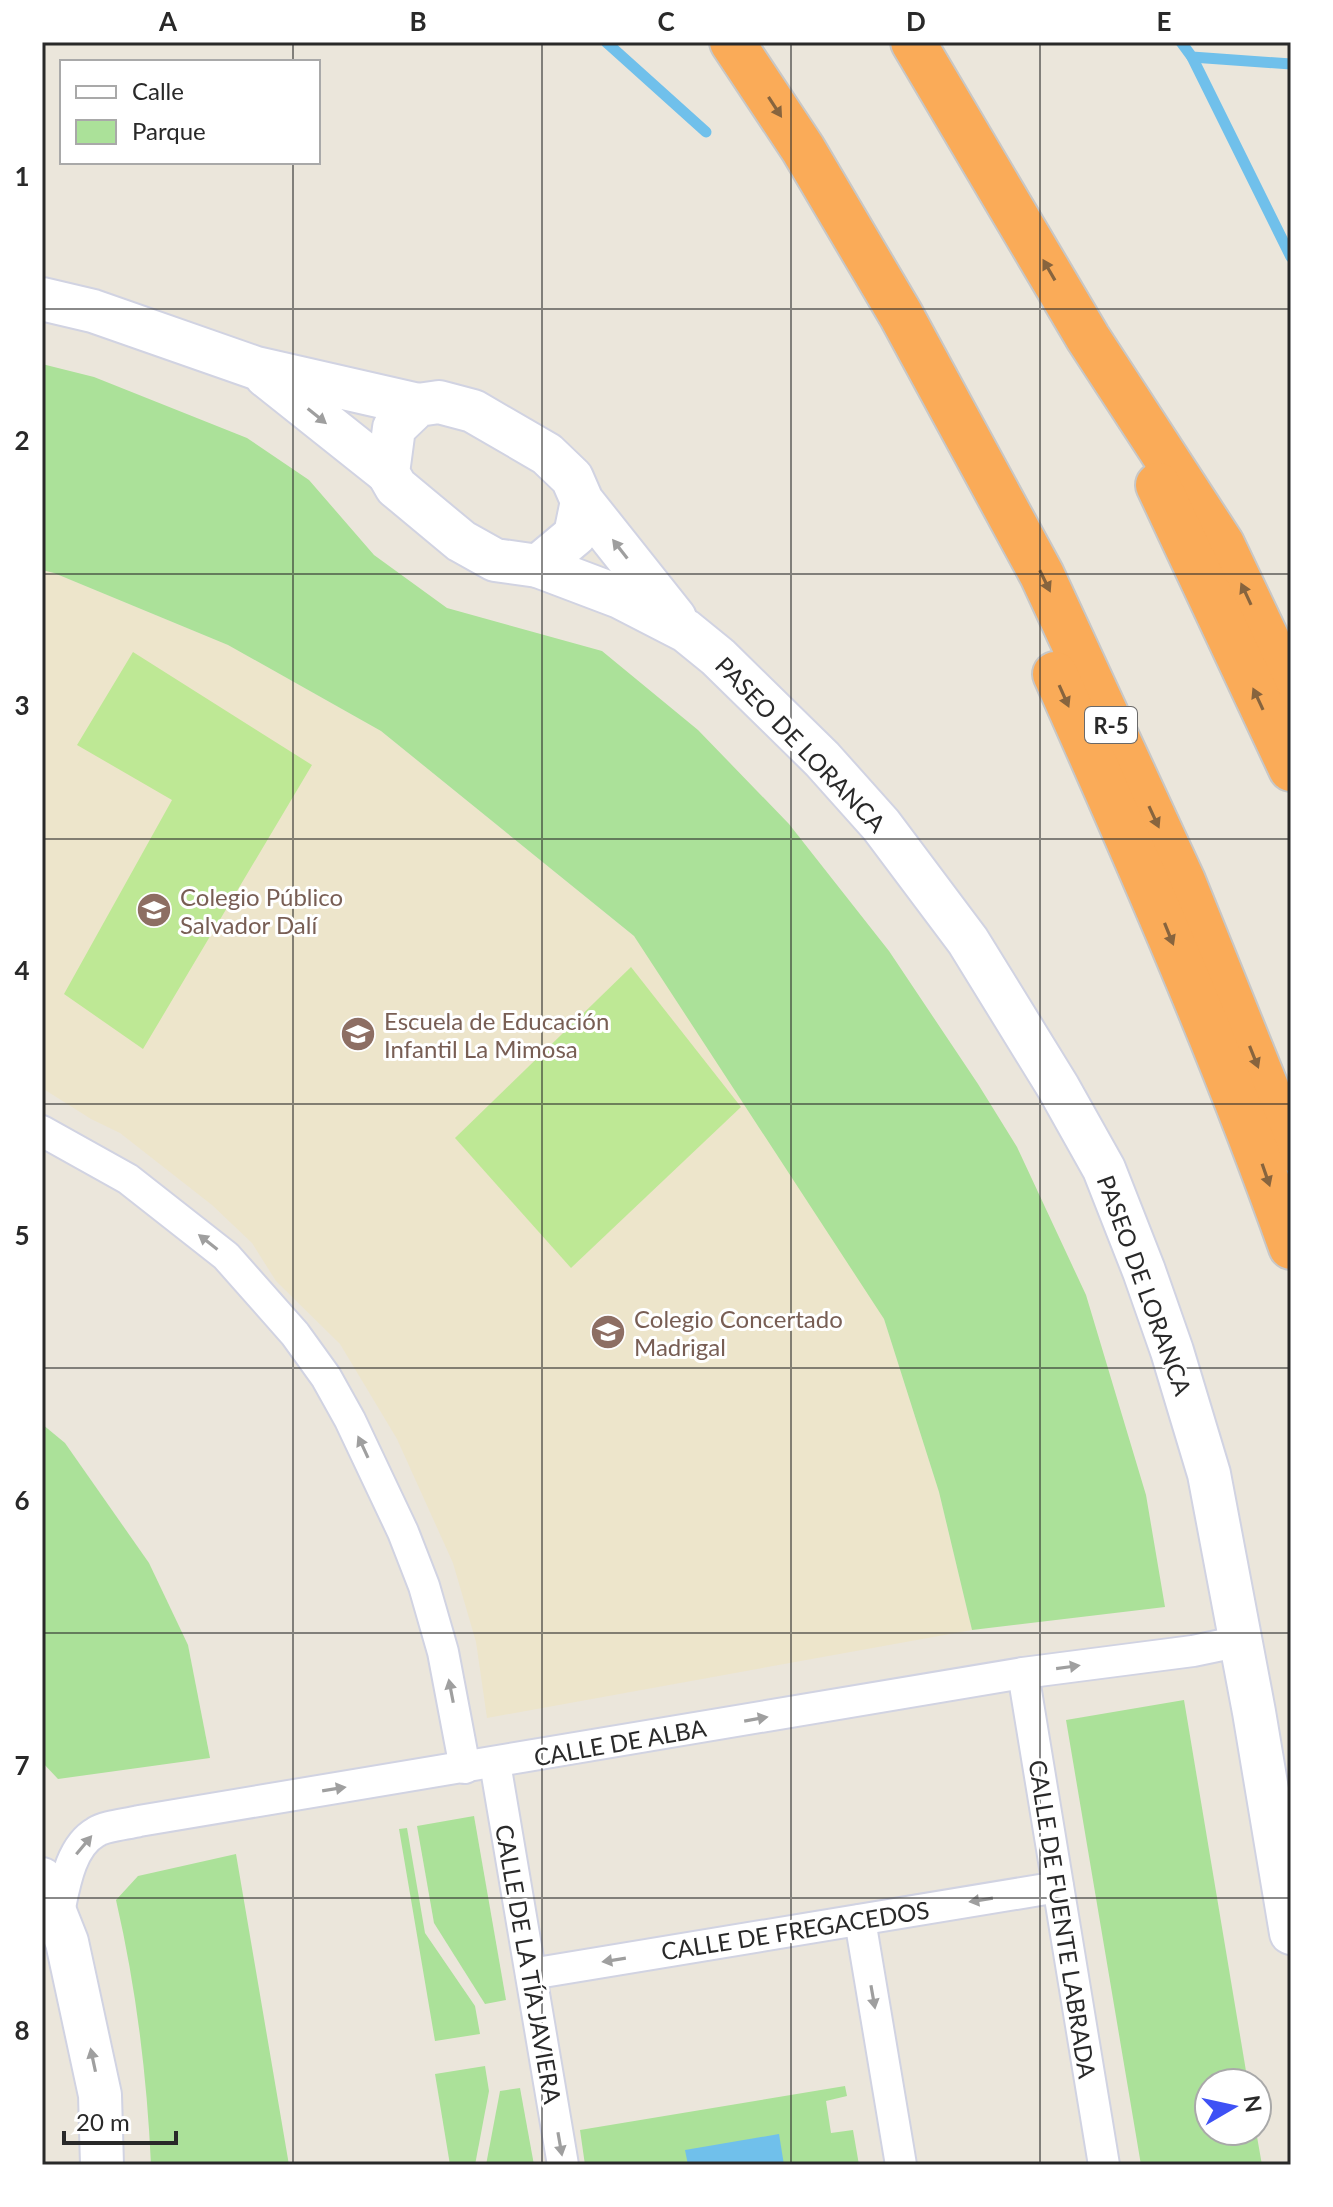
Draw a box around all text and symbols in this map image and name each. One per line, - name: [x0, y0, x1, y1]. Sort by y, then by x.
- text: A: [158, 5, 178, 37]
- text: B: [409, 5, 427, 37]
- text: C: [657, 5, 675, 37]
- text: D: [906, 5, 926, 37]
- text: E: [1157, 5, 1171, 37]
- legend: [60, 60, 320, 164]
- text: Calle: [132, 76, 184, 105]
- one-way arrow: [767, 96, 781, 118]
- text: Parque: [132, 116, 206, 145]
- text: 1: [14, 160, 30, 192]
- one-way arrow: [1042, 259, 1056, 281]
- one-way arrow: [307, 407, 327, 424]
- text: 2: [14, 424, 30, 456]
- one-way arrow: [612, 539, 628, 559]
- one-way arrow: [1038, 569, 1052, 592]
- one-way arrow: [1239, 582, 1253, 605]
- street label: PASEO DE LORANCA: [710, 650, 893, 838]
- one-way arrow: [1058, 684, 1071, 707]
- one-way arrow: [1251, 687, 1265, 710]
- text: 3: [14, 689, 30, 721]
- road number: R-5: [1085, 707, 1137, 743]
- one-way arrow: [1147, 805, 1161, 829]
- place label: Colegio Público Salvador Dalí: [180, 882, 343, 939]
- school or university icon: Colegio Público Salvador Dalí: [135, 891, 173, 929]
- one-way arrow: [1163, 922, 1176, 946]
- text: 4: [14, 954, 30, 986]
- place label: Escuela de Educación Infantil La Mimosa: [384, 1006, 609, 1063]
- school or university icon: Escuela de Educación Infantil La Mimosa: [339, 1015, 377, 1053]
- one-way arrow: [1248, 1045, 1261, 1069]
- one-way arrow: [1260, 1163, 1272, 1187]
- street label: PASEO DE LORANCA: [1092, 1171, 1199, 1400]
- text: 5: [14, 1219, 30, 1251]
- one-way arrow: [198, 1234, 218, 1250]
- place label: Colegio Concertado Madrigal: [634, 1304, 843, 1361]
- school or university icon: Colegio Concertado Madrigal: [589, 1313, 627, 1351]
- one-way arrow: [356, 1436, 370, 1459]
- text: 6: [14, 1484, 30, 1516]
- one-way arrow: [1056, 1660, 1081, 1673]
- one-way arrow: [444, 1678, 456, 1703]
- street label: CALLE DE ALBA: [532, 1712, 709, 1771]
- one-way arrow: [744, 1712, 769, 1724]
- text: 7: [14, 1749, 30, 1781]
- street label: CALLE DE FUENTE LABRADA: [1023, 1758, 1103, 2081]
- one-way arrow: [322, 1782, 347, 1795]
- street label: CALLE DE LA TÍA JAVIERA: [490, 1822, 568, 2107]
- one-way arrow: [75, 1836, 92, 1856]
- street label: CALLE DE FREGACEDOS: [659, 1894, 931, 1966]
- one-way arrow: [968, 1894, 993, 1906]
- one-way arrow: [601, 1954, 626, 1967]
- one-way arrow: [867, 1984, 880, 2009]
- text: 8: [14, 2014, 30, 2046]
- one-way arrow: [86, 2047, 99, 2072]
- north arrow: [1193, 2067, 1273, 2147]
- text: N: [1239, 2093, 1268, 2114]
- scale bar: [64, 2095, 176, 2145]
- text: 20 m: [76, 2107, 130, 2136]
- one-way arrow: [554, 2131, 566, 2156]

